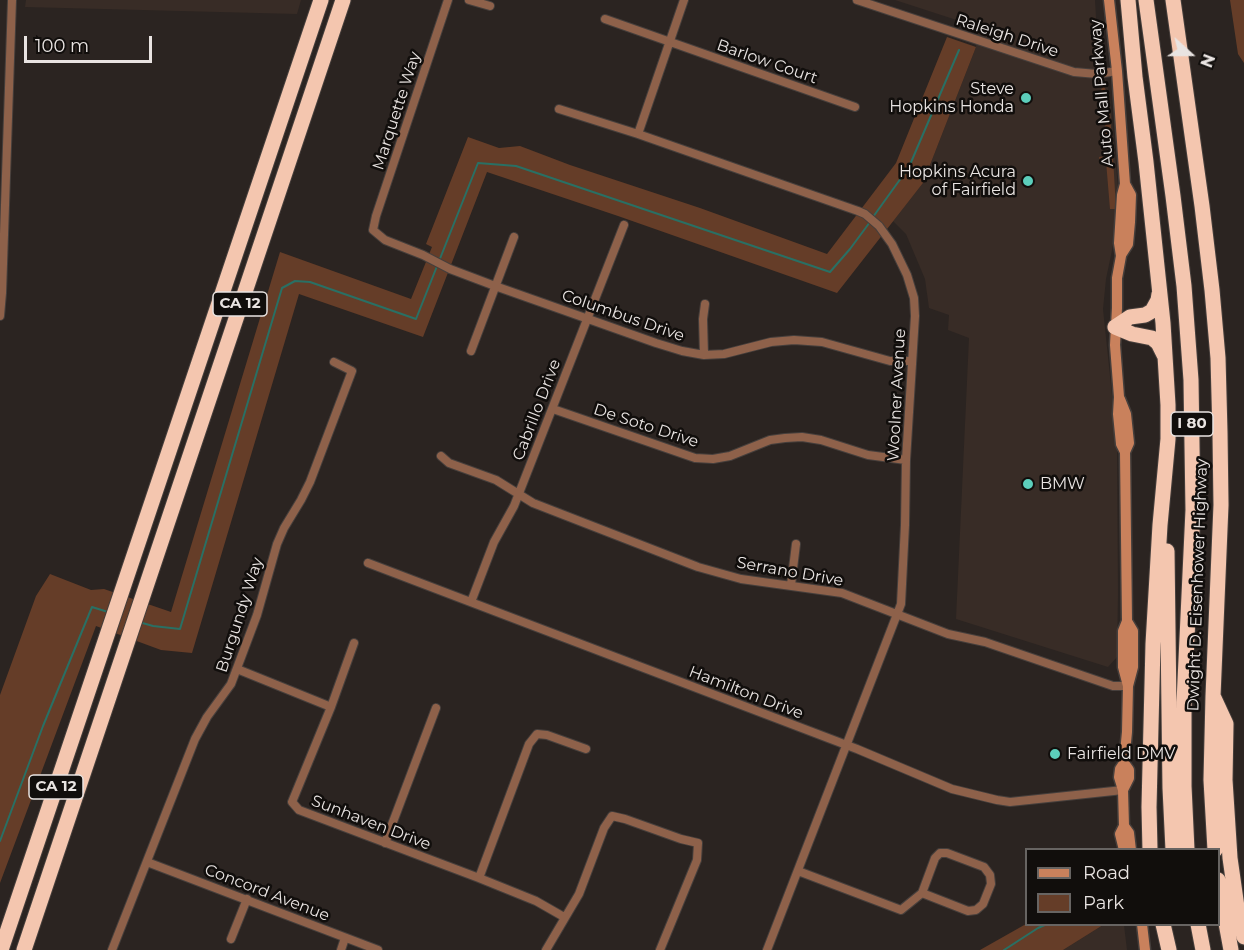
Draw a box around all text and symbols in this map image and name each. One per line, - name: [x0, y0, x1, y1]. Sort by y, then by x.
- street label: Raleigh Drive: [953, 10, 1061, 62]
- street label: Auto Mall Parkway: [1086, 19, 1118, 167]
- scale bar: [27, 24, 154, 62]
- north arrow: [1160, 24, 1220, 84]
- text: 100 m: [35, 35, 89, 57]
- street label: Barlow Court: [714, 36, 820, 88]
- street label: Marquette Way: [369, 49, 425, 173]
- text: N: [1196, 51, 1218, 70]
- place label: Steve Hopkins Honda: [889, 79, 1014, 117]
- marker: Steve Hopkins Honda: [1019, 91, 1033, 105]
- place label: Hopkins Acura of Fairfield: [899, 162, 1016, 200]
- marker: Hopkins Acura of Fairfield: [1021, 174, 1035, 188]
- street label: Columbus Drive: [559, 286, 687, 346]
- road number: CA 12: [213, 292, 267, 316]
- street label: Woolner Avenue: [884, 328, 910, 462]
- street label: Cabrillo Drive: [509, 357, 565, 463]
- street label: De Soto Drive: [591, 400, 701, 452]
- road number: I 80: [1171, 412, 1213, 436]
- street label: Dwight D. Eisenhower Highway: [1184, 458, 1212, 712]
- place label: BMW: [1040, 474, 1085, 494]
- marker: BMW: [1021, 477, 1035, 491]
- street label: Serrano Drive: [735, 553, 845, 591]
- street label: Burgundy Way: [212, 555, 268, 675]
- street label: Hamilton Drive: [686, 662, 806, 724]
- place label: Fairfield DMV: [1067, 744, 1175, 764]
- marker: Fairfield DMV: [1048, 747, 1062, 761]
- road number: CA 12: [29, 775, 83, 799]
- street label: Sunhaven Drive: [309, 791, 433, 855]
- legend: [1025, 848, 1220, 926]
- street label: Concord Avenue: [202, 860, 332, 926]
- text: Road: [1083, 862, 1130, 884]
- text: Park: [1083, 892, 1124, 914]

